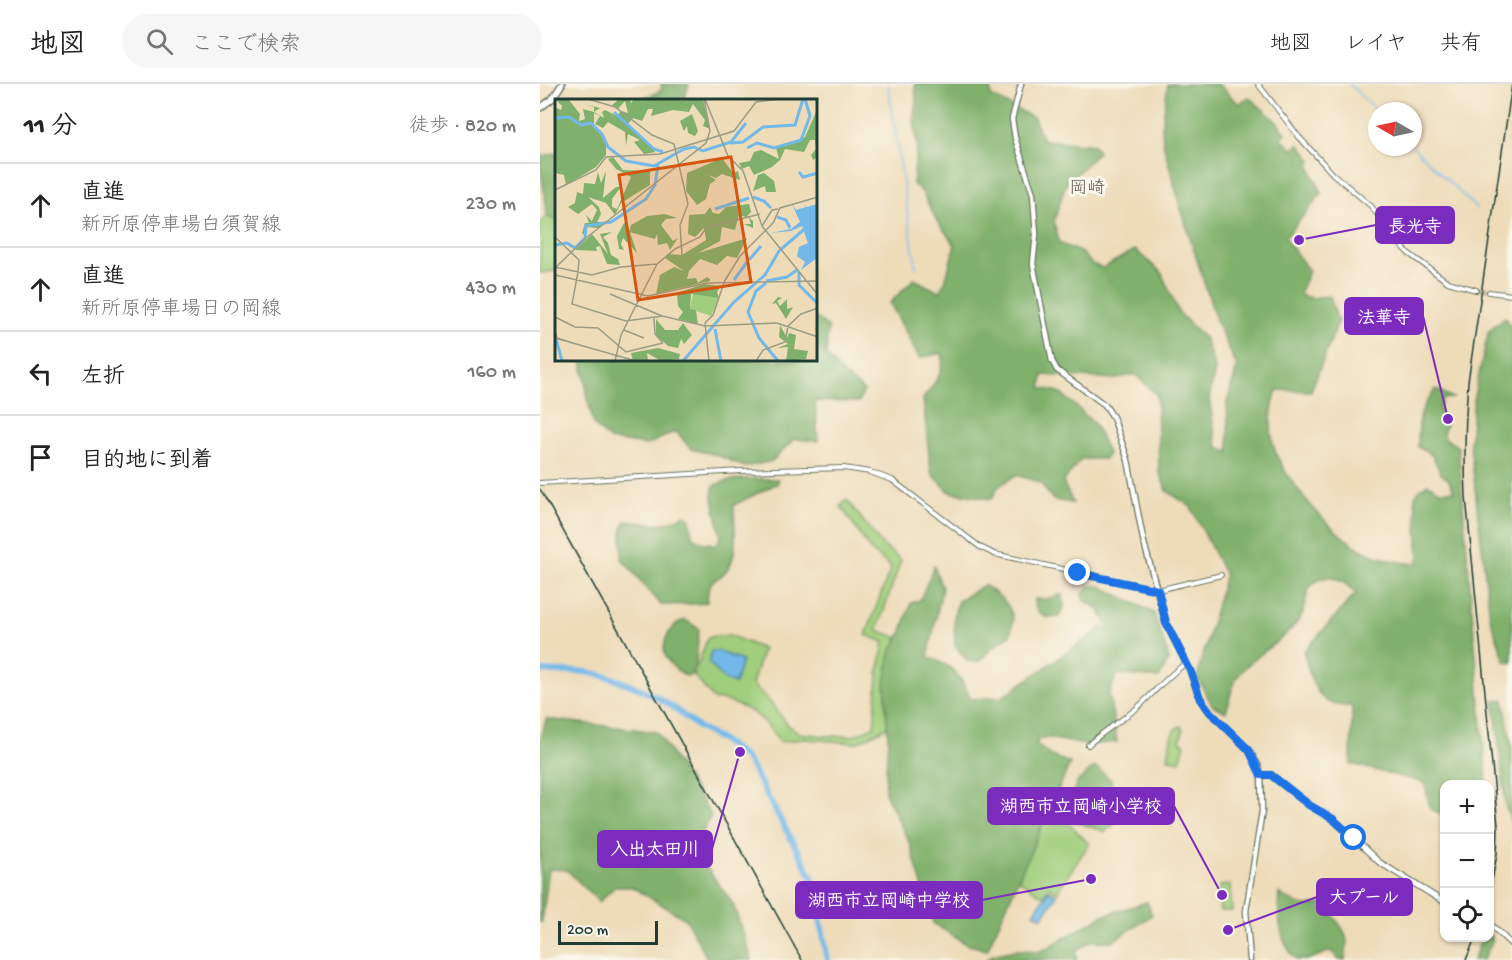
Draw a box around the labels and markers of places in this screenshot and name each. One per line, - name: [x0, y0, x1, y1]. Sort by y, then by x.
- callout: 長光寺: [1376, 207, 1454, 243]
- callout: 法華寺: [1345, 298, 1423, 334]
- callout: 湖西市立岡崎小学校: [988, 788, 1174, 824]
- callout: 入出太田川: [598, 831, 712, 867]
- callout: 大プール: [1317, 879, 1412, 915]
- callout: 湖西市立岡崎中学校: [796, 882, 982, 918]

